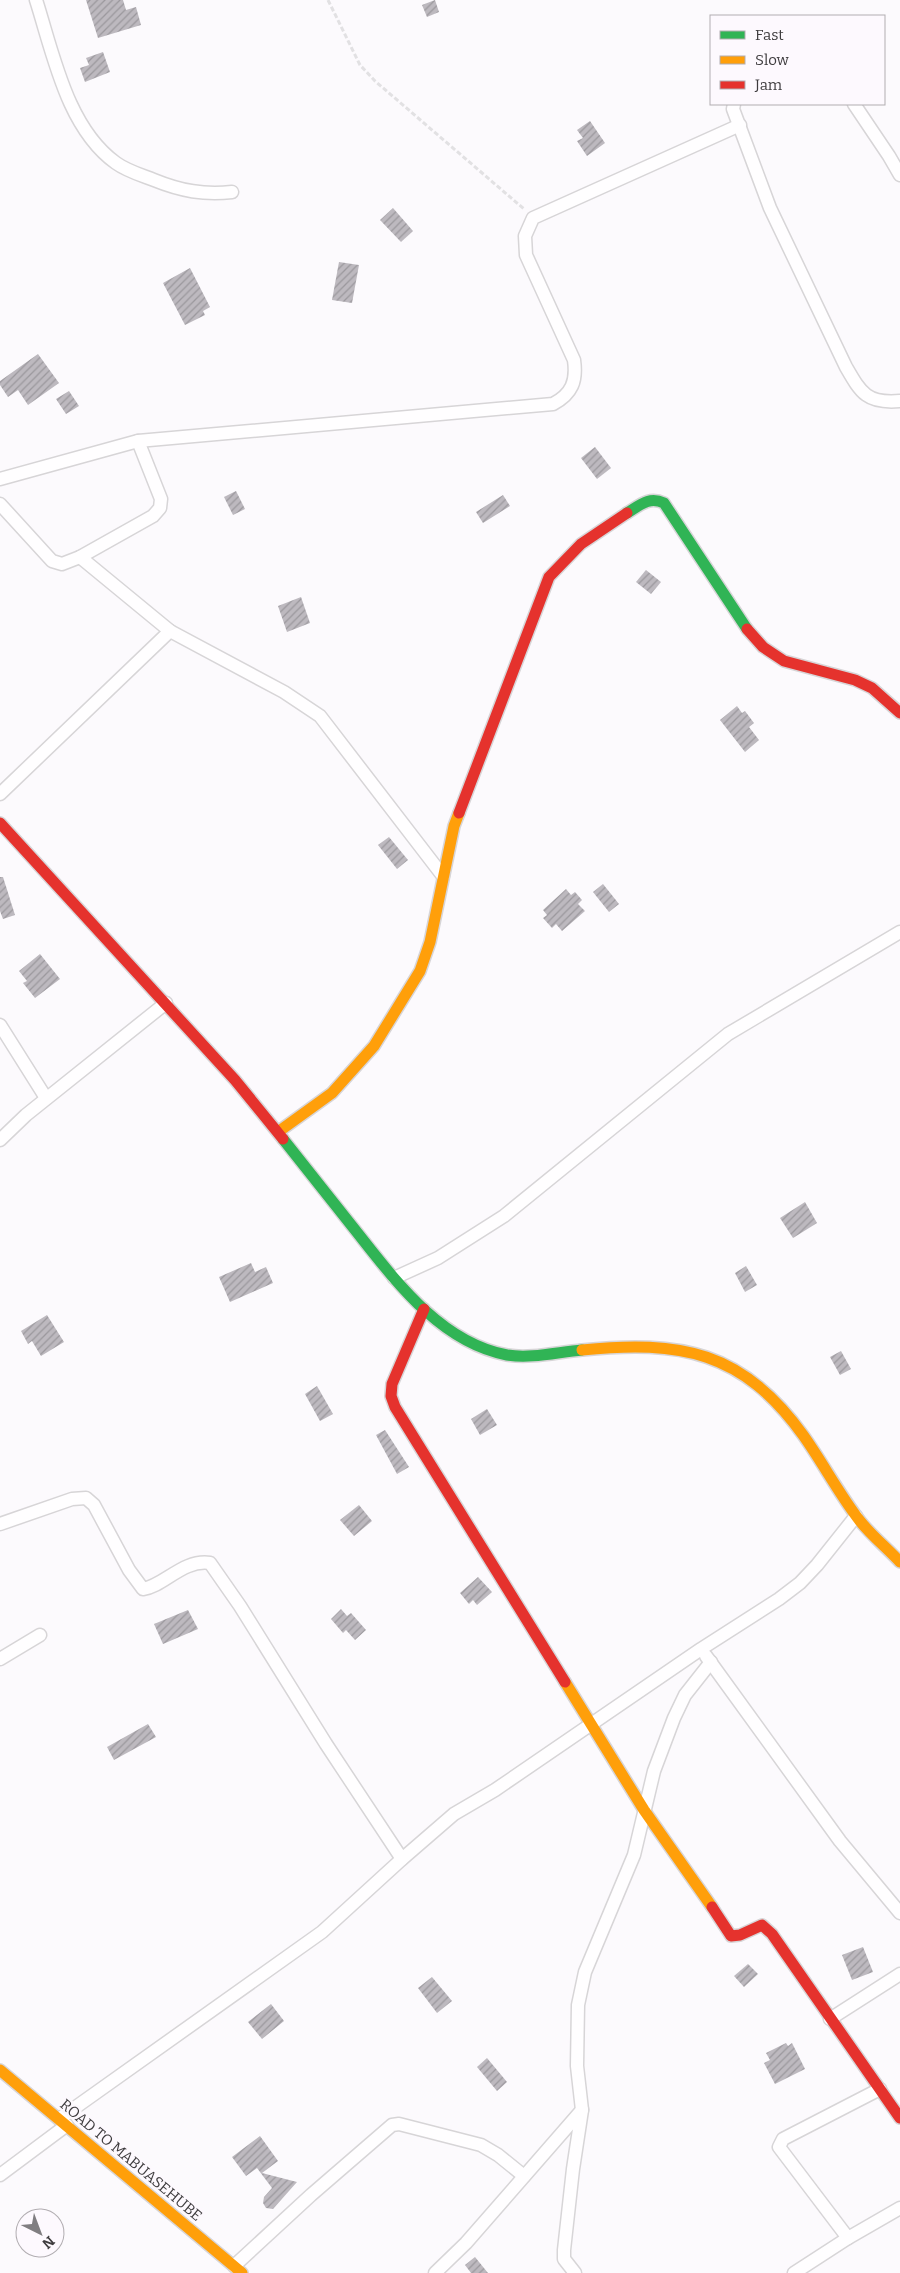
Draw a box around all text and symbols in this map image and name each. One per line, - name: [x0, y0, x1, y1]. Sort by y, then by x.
- legend: [710, 15, 885, 105]
- text: Fast: [755, 26, 784, 44]
- text: Slow: [755, 51, 790, 69]
- text: Jam: [754, 76, 783, 94]
- street label: ROAD TO MABUASEHUBE: [56, 2095, 206, 2225]
- north arrow: [15, 2208, 65, 2258]
- text: N: [39, 2232, 58, 2252]

